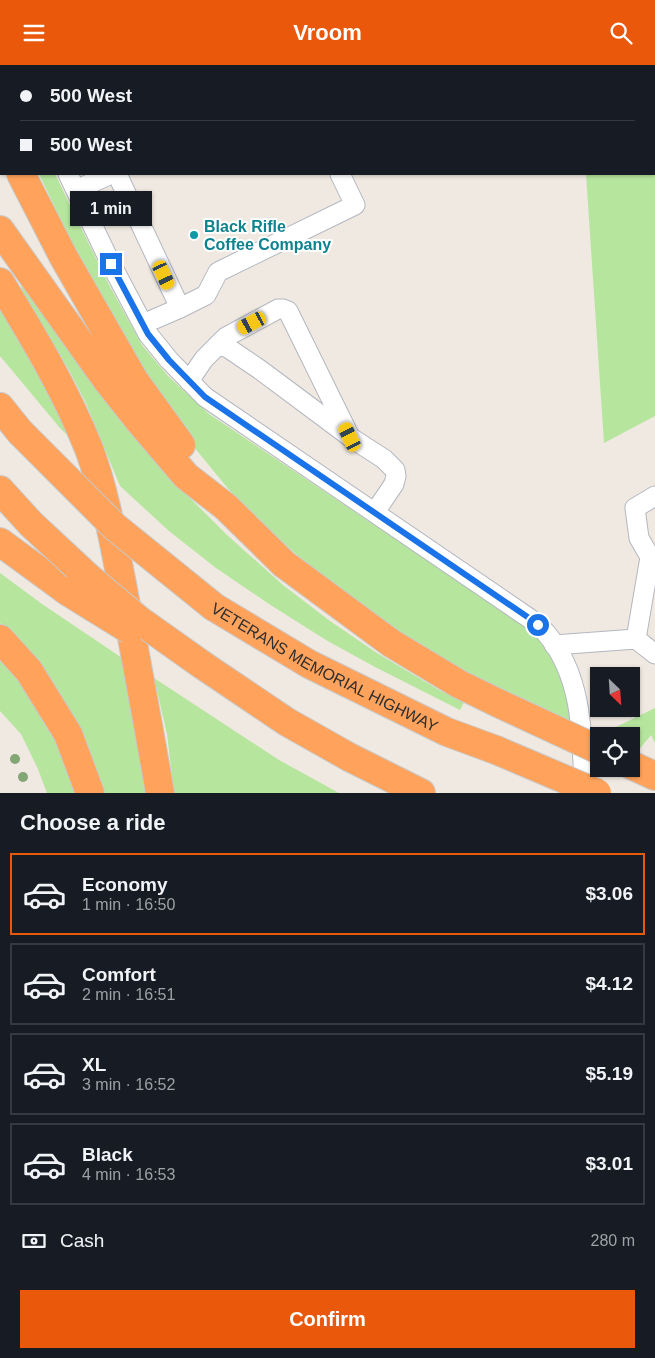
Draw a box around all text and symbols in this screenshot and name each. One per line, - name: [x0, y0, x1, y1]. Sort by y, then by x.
- icon: menu: [20, 19, 48, 47]
- icon: search: [607, 19, 635, 47]
- text: Vroom: [293, 20, 362, 45]
- text: 500 West: [50, 85, 132, 106]
- text: 500 West: [50, 134, 132, 155]
- callout: 1 min: [70, 191, 152, 227]
- text: 1 min: [90, 200, 132, 217]
- place label: Black Rifle Coffee Company: [204, 218, 331, 253]
- marker: Black Rifle Coffee Company: [188, 229, 200, 241]
- route end: [100, 253, 122, 275]
- car: [150, 258, 177, 292]
- car: [235, 309, 268, 337]
- car: [336, 420, 363, 454]
- street label: VETERANS MEMORIAL HIGHWAY: [208, 599, 441, 735]
- route start: [527, 614, 549, 636]
- north arrow: [590, 667, 640, 717]
- map controls: [590, 667, 640, 777]
- button: locate: [590, 727, 640, 777]
- text: Choose a ride: [20, 810, 165, 835]
- icon: car: [22, 872, 67, 917]
- text: Economy: [82, 874, 168, 895]
- text: $3.06: [585, 883, 633, 904]
- text: 1 min · 16:50: [82, 896, 175, 913]
- icon: car: [22, 962, 67, 1007]
- text: Comfort: [82, 964, 156, 985]
- text: $4.12: [585, 973, 633, 994]
- text: 2 min · 16:51: [82, 986, 175, 1003]
- icon: car: [22, 1052, 67, 1097]
- text: XL: [82, 1054, 106, 1075]
- text: $5.19: [585, 1063, 633, 1084]
- text: 3 min · 16:52: [82, 1076, 175, 1093]
- icon: car: [22, 1142, 67, 1187]
- text: Black: [82, 1144, 133, 1165]
- text: $3.01: [585, 1153, 633, 1174]
- text: 4 min · 16:53: [82, 1166, 175, 1183]
- icon: cash: [20, 1227, 48, 1255]
- text: Cash: [60, 1230, 104, 1251]
- text: 280 m: [591, 1232, 635, 1249]
- button: Confirm: [20, 1290, 635, 1348]

